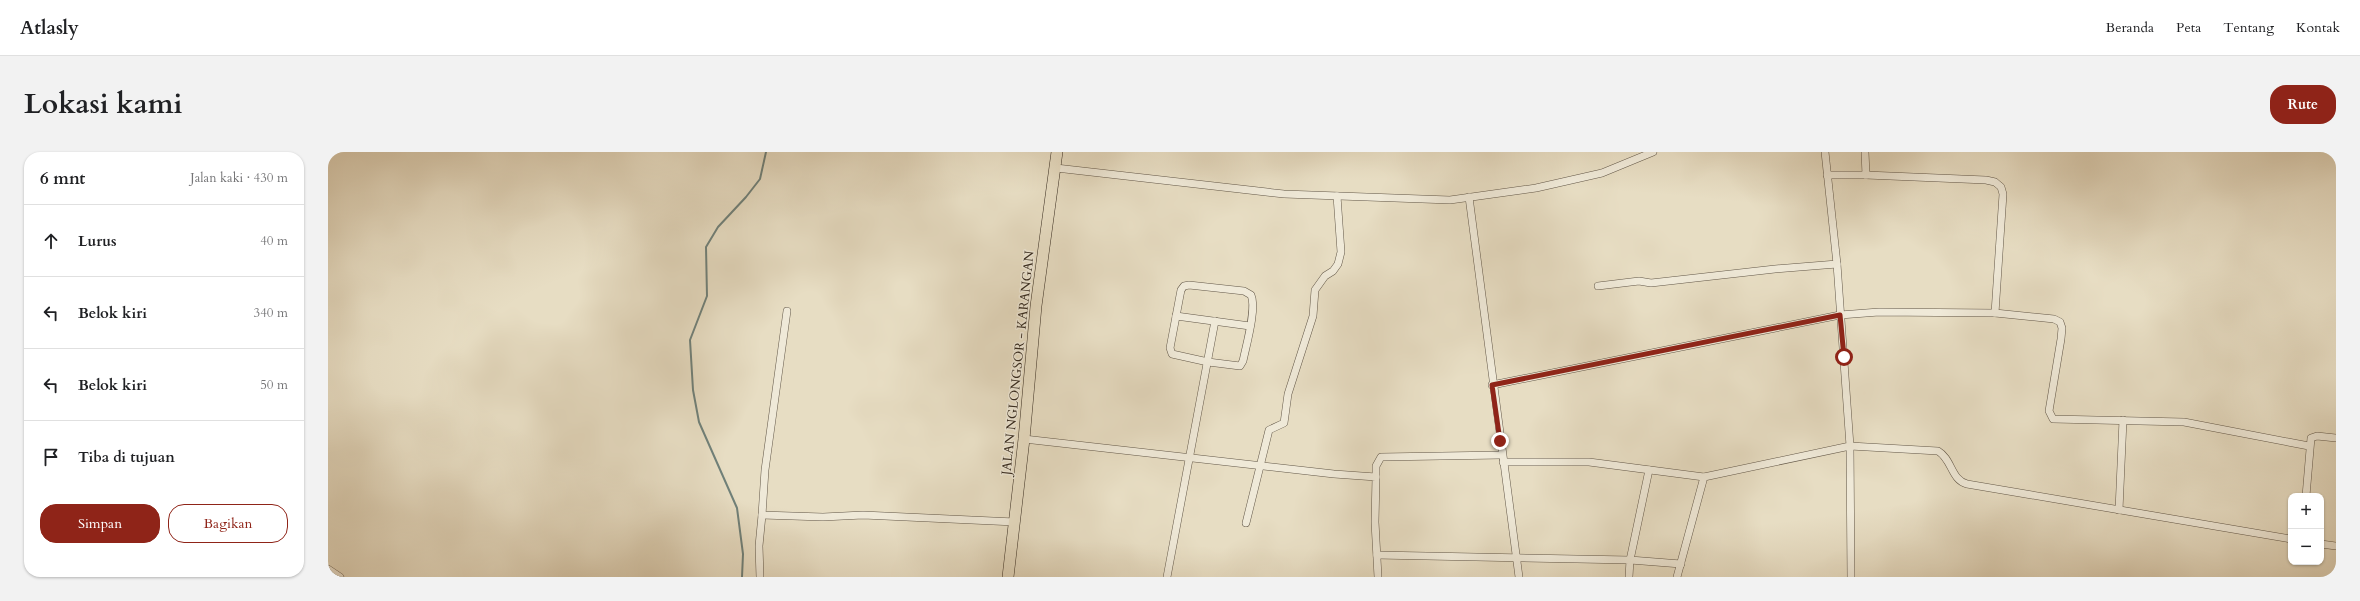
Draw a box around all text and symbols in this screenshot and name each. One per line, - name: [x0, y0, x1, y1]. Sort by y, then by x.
- text: Atlasly: [20, 15, 79, 41]
- text: Beranda: [2106, 18, 2154, 37]
- text: Peta: [2176, 18, 2201, 37]
- text: Tentang: [2223, 18, 2274, 37]
- text: Kontak: [2296, 18, 2340, 37]
- text: Lokasi kami: [24, 85, 182, 123]
- button: Rute: [2270, 85, 2336, 124]
- text: 6 mnt: [40, 167, 85, 190]
- text: Jalan kaki · 430 m: [190, 169, 288, 187]
- icon: ahead: [40, 230, 62, 252]
- text: Lurus: [78, 231, 117, 251]
- text: 40 m: [260, 232, 288, 250]
- street label: JALAN NGLONGSOR - KARANGAN: [997, 250, 1039, 478]
- icon: left: [40, 302, 62, 324]
- text: Belok kiri: [78, 303, 147, 323]
- text: 340 m: [254, 304, 288, 322]
- route start: [1835, 348, 1853, 366]
- icon: left: [40, 374, 62, 396]
- text: Belok kiri: [78, 375, 147, 395]
- text: 50 m: [260, 376, 288, 394]
- route end: [1491, 432, 1509, 450]
- icon: arrive: [40, 446, 62, 468]
- text: Tiba di tujuan: [78, 447, 175, 467]
- map controls: [2288, 493, 2324, 565]
- button: +: [2288, 493, 2324, 529]
- button: Simpan: [40, 504, 160, 543]
- button: Bagikan: [168, 504, 288, 543]
- button: −: [2288, 529, 2324, 565]

